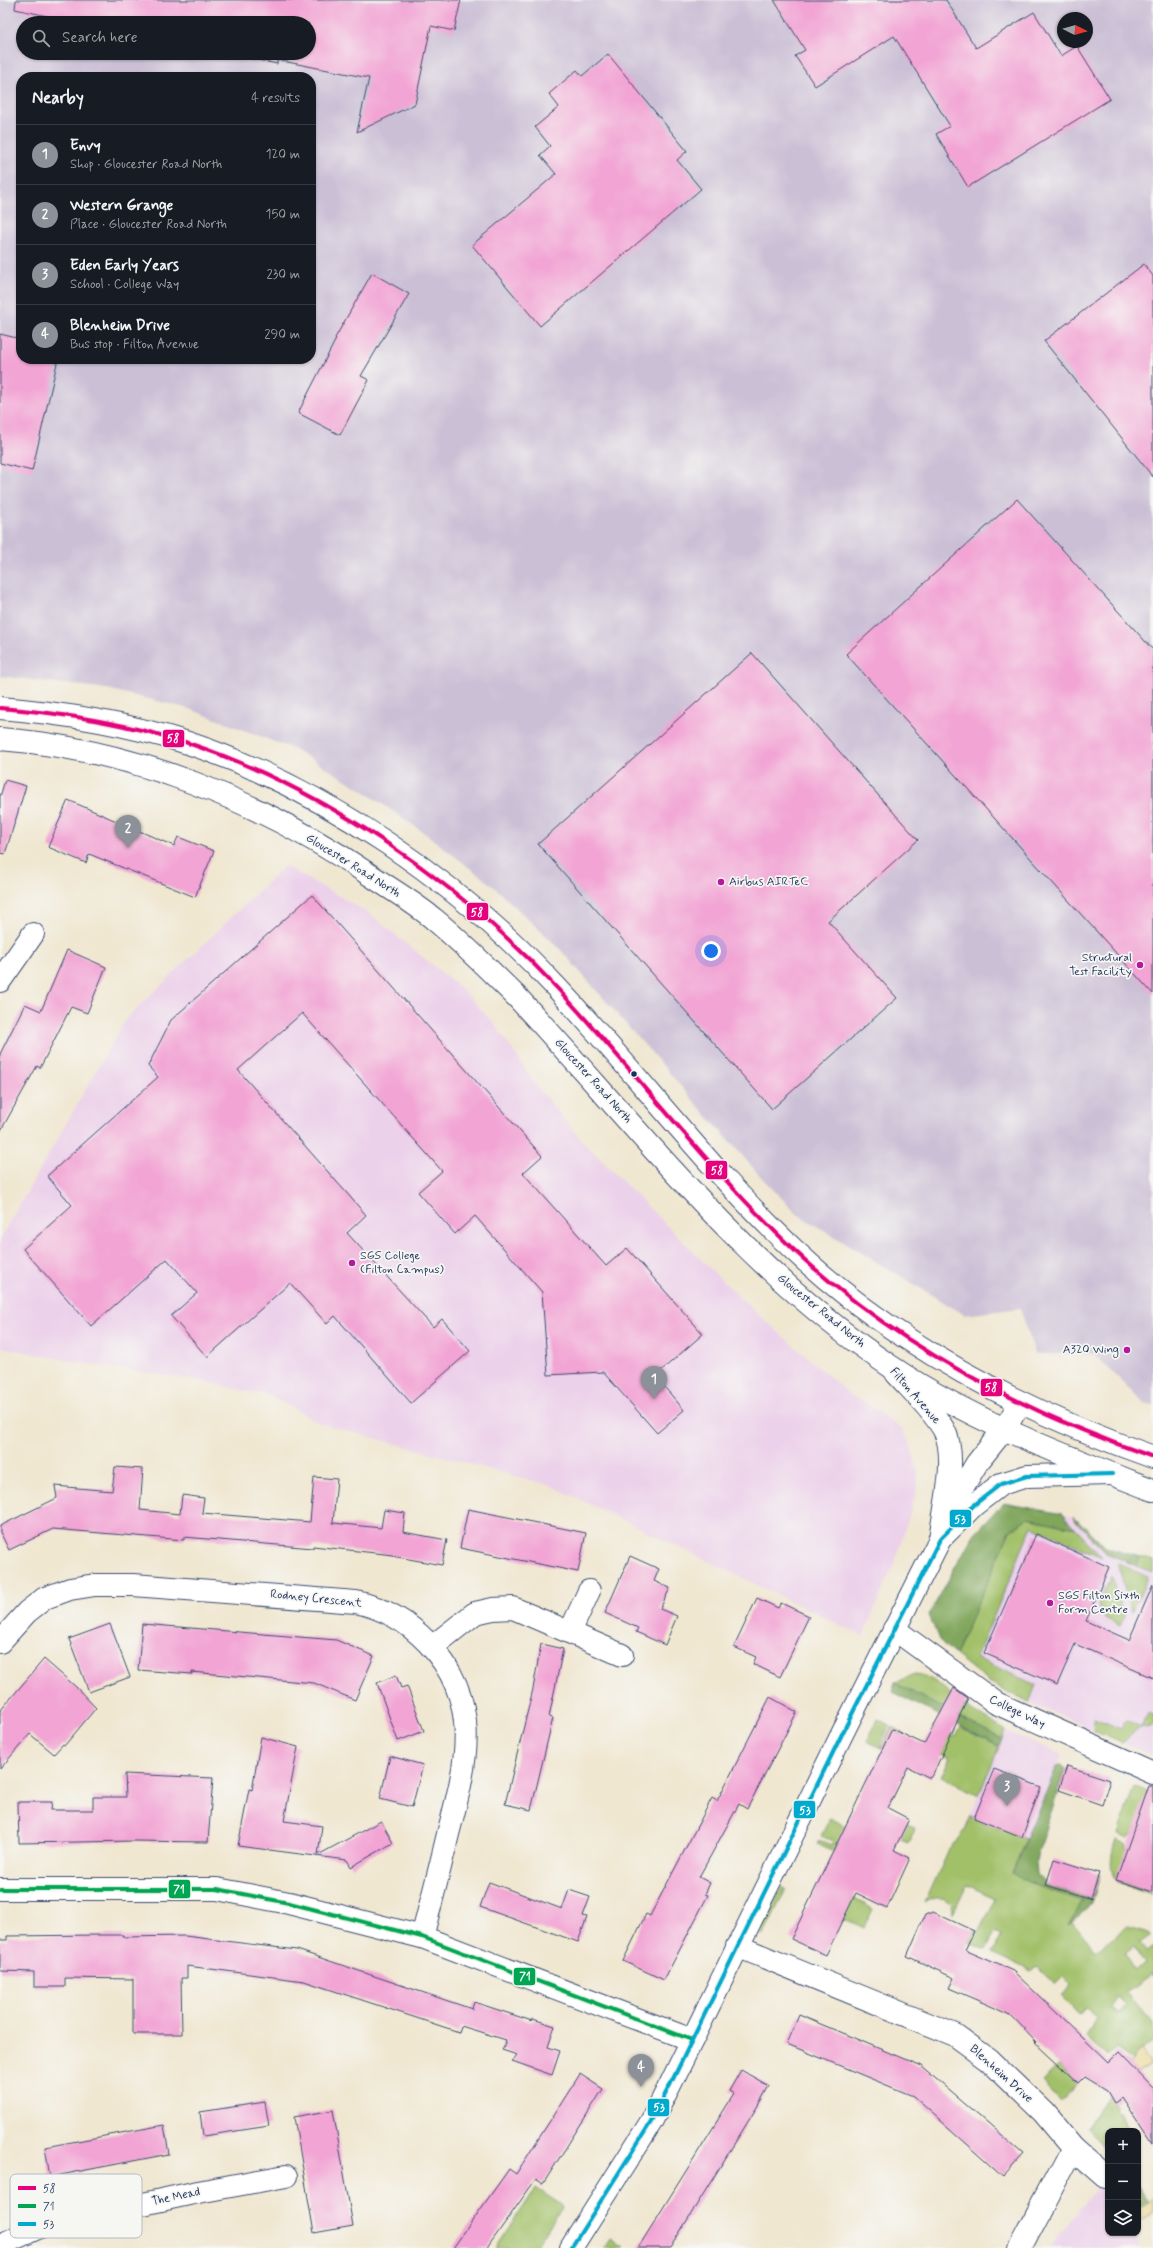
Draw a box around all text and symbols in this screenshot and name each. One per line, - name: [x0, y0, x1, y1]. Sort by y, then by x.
- north arrow: [1057, 12, 1093, 48]
- search box: [16, 16, 316, 60]
- icon: search: [30, 27, 52, 49]
- text: Search here: [62, 28, 138, 48]
- text: Nearby: [32, 87, 84, 109]
- text: 4 results: [251, 90, 300, 107]
- text: Envy: [70, 136, 101, 156]
- text: 1: [42, 146, 48, 163]
- text: 120 m: [266, 146, 300, 163]
- text: Shop · Gloucester Road North: [70, 156, 222, 173]
- text: Western Grange: [70, 196, 173, 216]
- text: 2: [42, 206, 48, 223]
- text: 150 m: [266, 206, 300, 223]
- text: Place · Gloucester Road North: [70, 216, 227, 233]
- text: Eden Early Years: [70, 256, 179, 276]
- text: 3: [42, 266, 48, 283]
- text: 230 m: [266, 266, 300, 283]
- text: School · College Way: [70, 276, 179, 293]
- text: Blenheim Drive: [70, 316, 170, 336]
- text: 4: [41, 326, 49, 343]
- text: 290 m: [264, 326, 300, 343]
- text: Bus stop · Filton Avenue: [70, 336, 199, 353]
- line badge: 58: [162, 729, 185, 748]
- text: 58: [167, 732, 179, 746]
- pin: 2: [115, 815, 141, 848]
- street label: Gloucester Road North: [302, 830, 404, 902]
- place label: Airbus AIRTeC: [729, 874, 808, 890]
- marker: Airbus AIRTeC: [716, 877, 726, 887]
- line badge: 58: [466, 902, 489, 921]
- text: 58: [471, 906, 483, 920]
- your location: [701, 941, 721, 961]
- place label: Structural Test Facility: [1069, 950, 1132, 980]
- marker: Structural Test Facility: [1135, 960, 1145, 970]
- street label: Gloucester Road North: [551, 1035, 635, 1127]
- unlabelled marker: [629, 1069, 639, 1079]
- line badge: 58: [705, 1160, 728, 1180]
- text: 58: [711, 1164, 723, 1178]
- place label: SGS College (Filton Campus): [360, 1248, 445, 1278]
- marker: SGS College (Filton Campus): [347, 1258, 357, 1268]
- street label: Gloucester Road North: [774, 1270, 868, 1352]
- place label: A320 Wing: [1063, 1342, 1119, 1358]
- marker: A320 Wing: [1122, 1345, 1132, 1355]
- street label: Filton Avenue: [886, 1364, 944, 1428]
- pin: 1: [641, 1366, 667, 1399]
- line badge: 58: [980, 1378, 1003, 1397]
- text: 58: [985, 1381, 997, 1395]
- line badge: 53: [949, 1509, 972, 1528]
- text: 53: [954, 1513, 966, 1527]
- street label: Rodney Crescent: [269, 1586, 363, 1612]
- place label: SGS Filton Sixth Form Centre: [1058, 1588, 1140, 1618]
- marker: SGS Filton Sixth Form Centre: [1045, 1598, 1055, 1608]
- street label: College Way: [986, 1692, 1048, 1732]
- pin: 3: [994, 1773, 1020, 1806]
- line badge: 53: [793, 1800, 816, 1819]
- text: 53: [799, 1804, 811, 1818]
- line badge: 71: [168, 1879, 191, 1899]
- text: 71: [173, 1883, 185, 1897]
- line badge: 71: [513, 1967, 536, 1986]
- text: 71: [519, 1970, 531, 1984]
- street label: Blenheim Drive: [966, 2041, 1036, 2107]
- pin: 4: [628, 2054, 654, 2087]
- line badge: 53: [647, 2098, 670, 2117]
- text: 53: [653, 2101, 665, 2115]
- map controls: [1105, 2128, 1141, 2236]
- button: +: [1105, 2128, 1141, 2164]
- button: −: [1105, 2164, 1141, 2200]
- legend: [10, 2174, 142, 2238]
- text: 58: [43, 2182, 56, 2196]
- street label: The Mead: [150, 2184, 202, 2210]
- text: 71: [43, 2200, 54, 2214]
- button: layers: [1105, 2200, 1141, 2236]
- text: 53: [43, 2218, 55, 2232]

